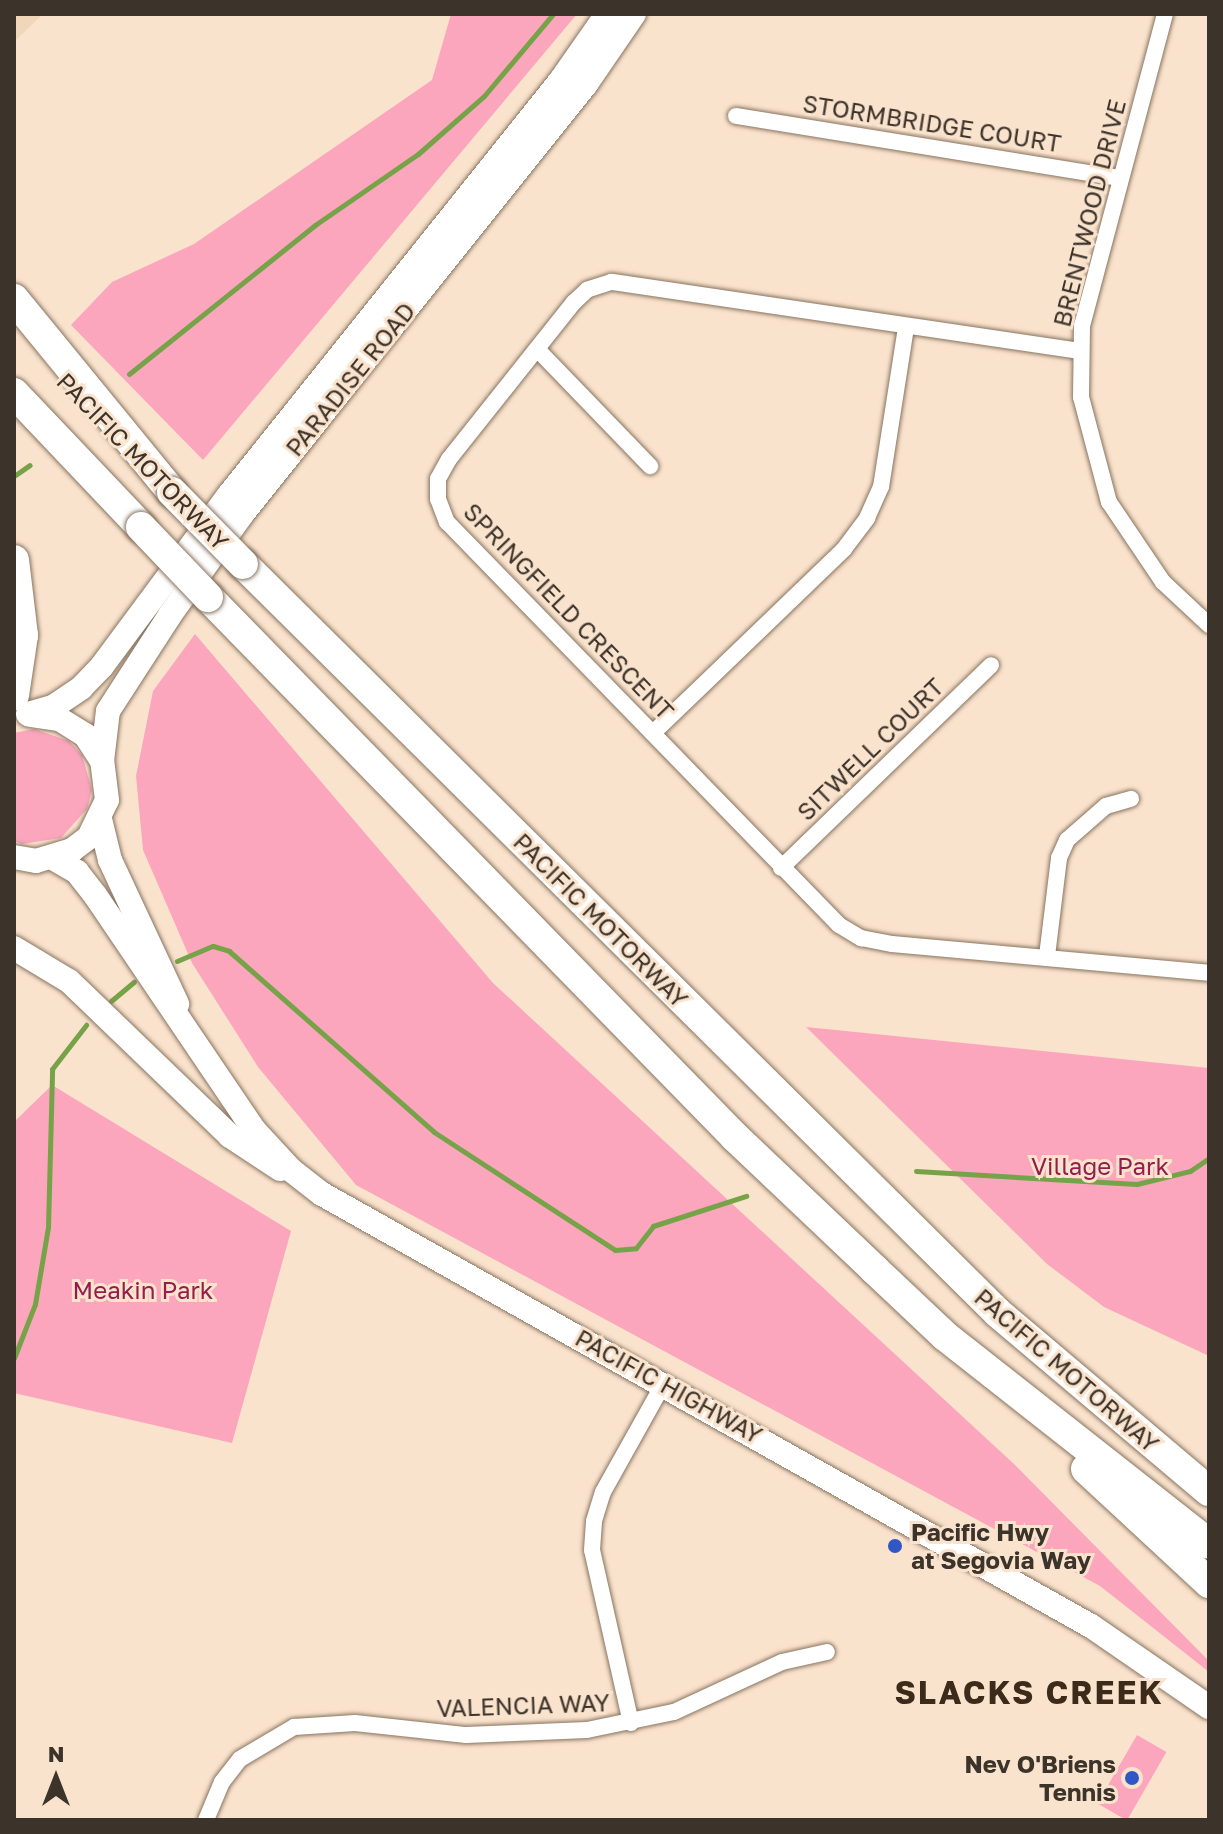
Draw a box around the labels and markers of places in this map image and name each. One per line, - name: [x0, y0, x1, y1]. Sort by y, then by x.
- place label: Pacific Hwy at Segovia Way: [911, 1518, 1091, 1574]
- marker: Pacific Hwy at Segovia Way: [886, 1537, 904, 1555]
- place label: Nev O'Briens Tennis: [964, 1750, 1116, 1806]
- marker: Nev O'Briens Tennis: [1123, 1769, 1141, 1787]

